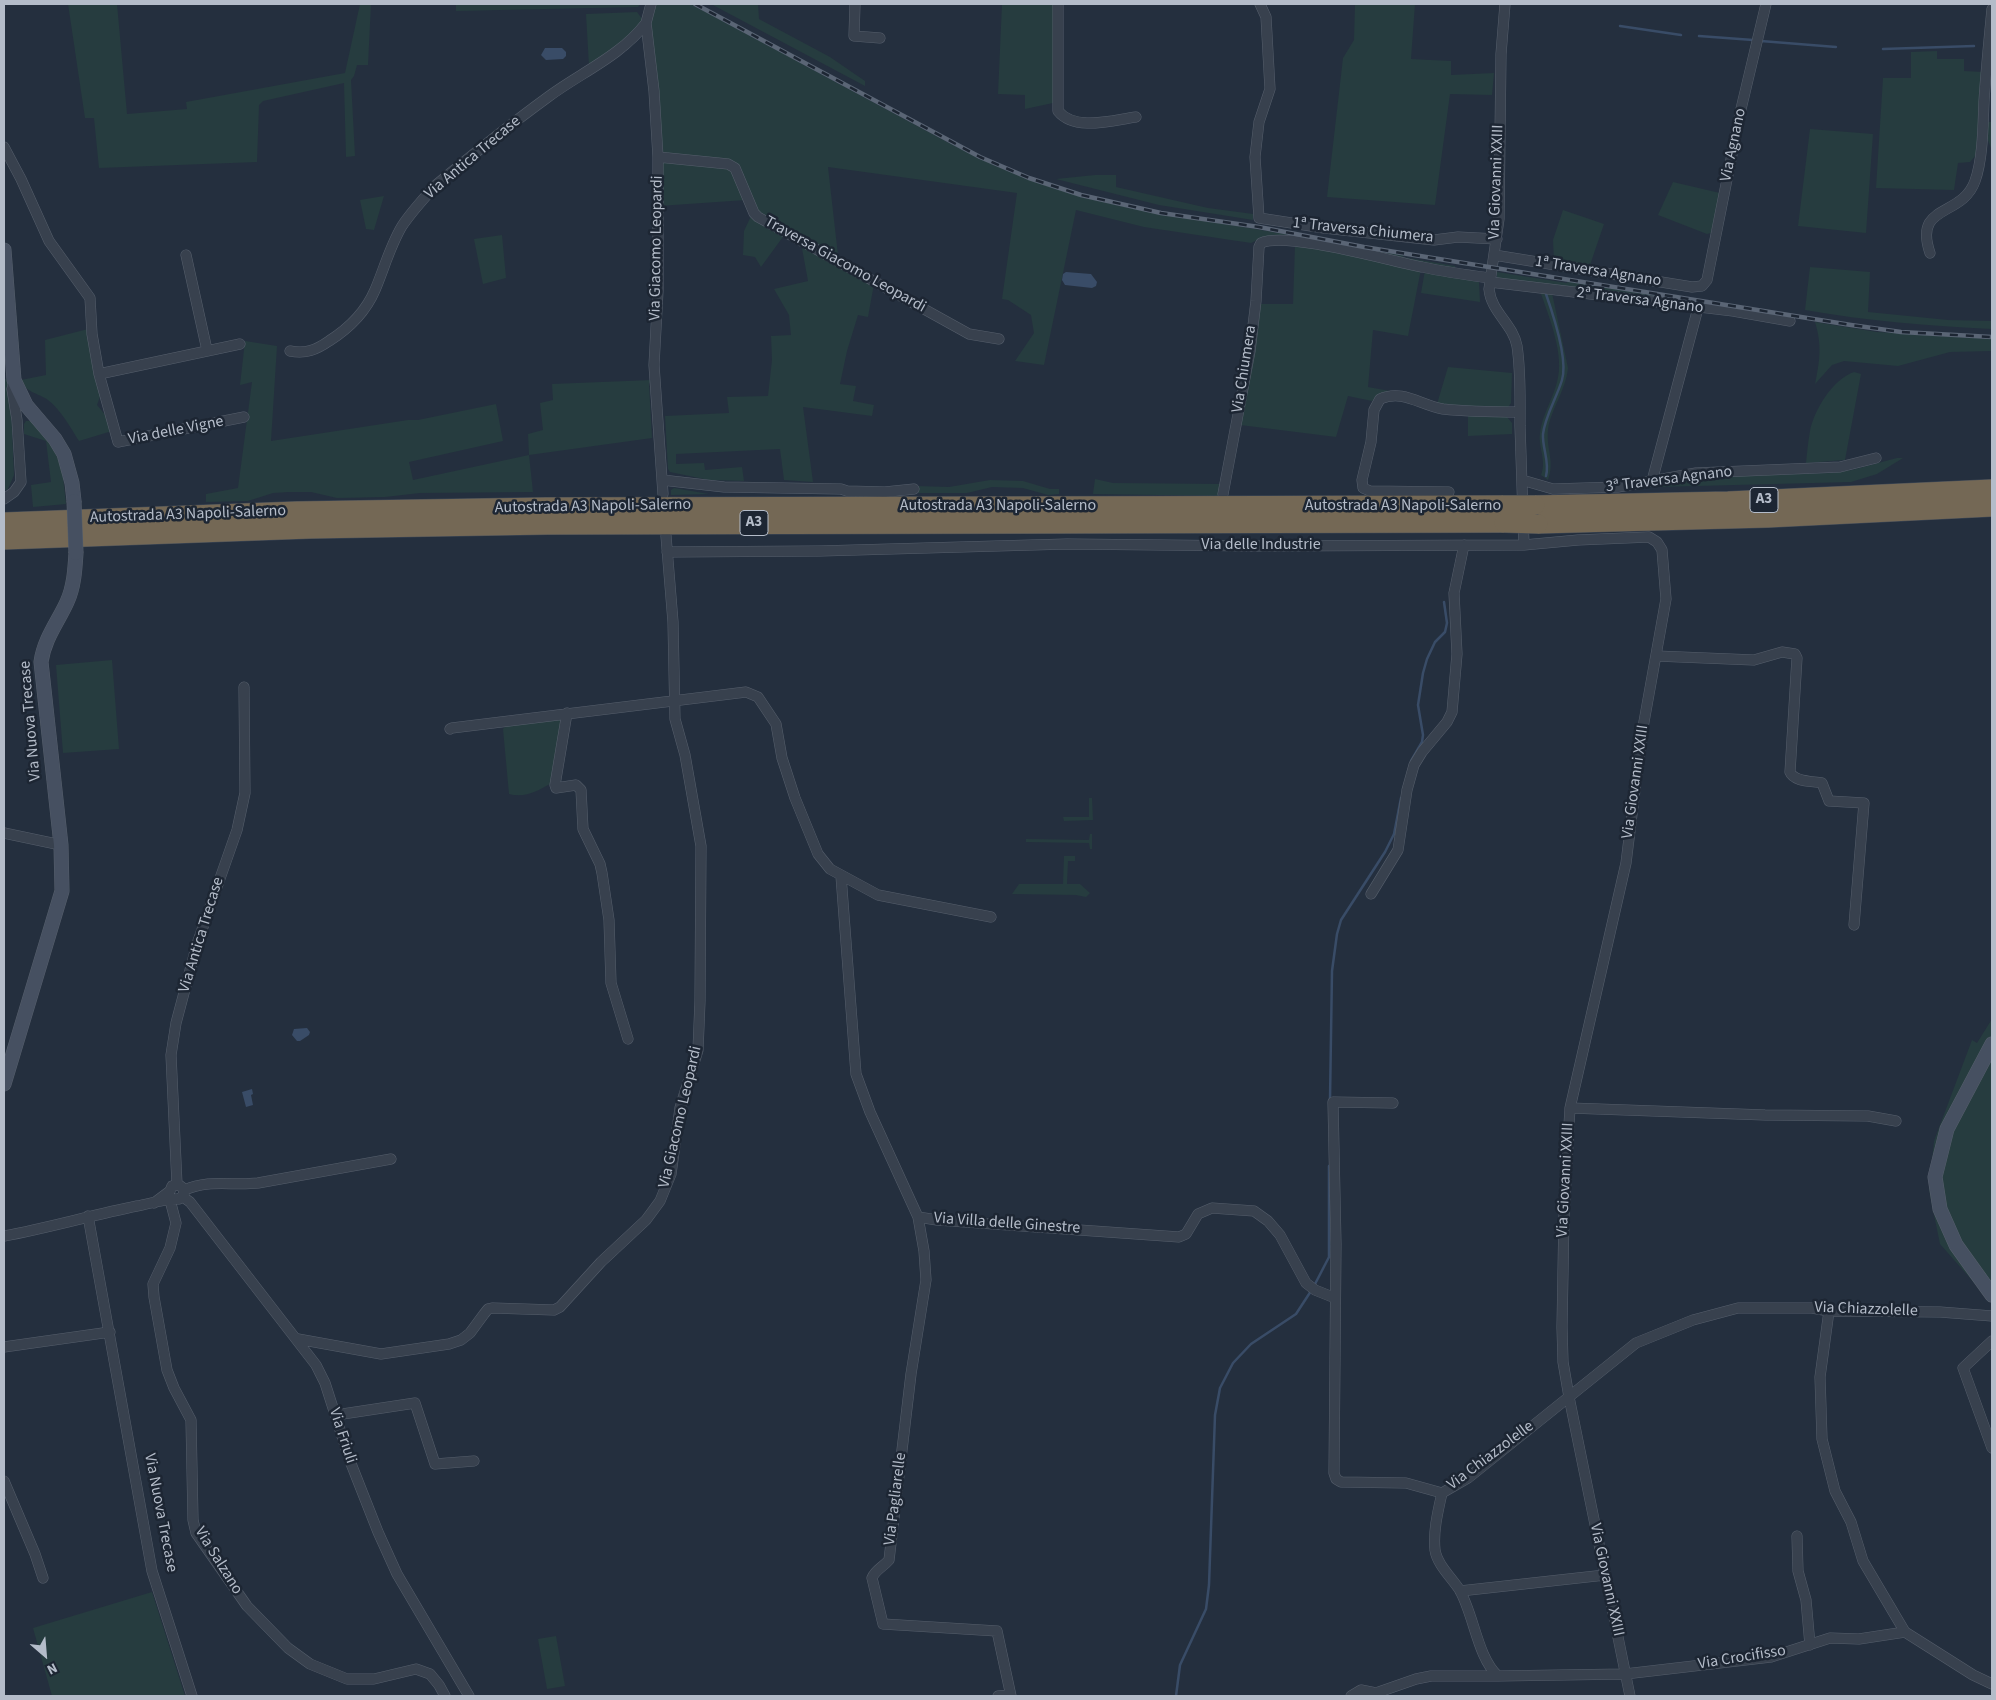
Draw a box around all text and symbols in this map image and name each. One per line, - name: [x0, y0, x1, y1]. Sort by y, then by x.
- street label: Via Agnano: [1717, 107, 1751, 183]
- street label: Via Antica Trecase: [421, 112, 525, 204]
- street label: Via Giovanni XXIII: [1485, 124, 1509, 240]
- street label: Via Giacomo Leopardi: [646, 175, 668, 321]
- street label: Traversa Giacomo Leopardi: [761, 213, 929, 317]
- street label: 1ª Traversa Chiumera: [1292, 214, 1434, 248]
- street label: 1ª Traversa Agnano: [1534, 253, 1662, 291]
- street label: 2ª Traversa Agnano: [1576, 284, 1704, 318]
- street label: Via Chiumera: [1229, 324, 1261, 414]
- street label: Via delle Vigne: [127, 412, 225, 450]
- street label: 3ª Traversa Agnano: [1605, 463, 1733, 497]
- road number: A3: [1750, 488, 1778, 512]
- street label: Autostrada A3 Napoli-Salerno: [495, 496, 691, 518]
- street label: Autostrada A3 Napoli-Salerno: [900, 496, 1096, 516]
- street label: Autostrada A3 Napoli-Salerno: [1305, 496, 1501, 516]
- street label: Autostrada A3 Napoli-Salerno: [90, 502, 286, 528]
- road number: A3: [740, 510, 768, 536]
- street label: Via delle Industrie: [1201, 535, 1321, 555]
- street label: Via Nuova Trecase: [16, 660, 46, 782]
- street label: Via Giovanni XXIII: [1619, 724, 1653, 840]
- street label: Via Antica Trecase: [175, 875, 229, 995]
- street label: Via Giacomo Leopardi: [655, 1044, 707, 1190]
- street label: Via Giovanni XXIII: [1553, 1122, 1579, 1238]
- street label: Via Villa delle Ginestre: [933, 1209, 1081, 1239]
- street label: Via Chiazzolelle: [1814, 1299, 1918, 1321]
- street label: Via Friuli: [324, 1406, 360, 1466]
- street label: Via Chiazzolelle: [1444, 1417, 1538, 1495]
- street label: Via Pagliarelle: [881, 1451, 911, 1547]
- street label: Via Nuova Trecase: [139, 1452, 181, 1574]
- street label: Via Giovanni XXIII: [1585, 1522, 1627, 1638]
- street label: Via Salzano: [190, 1524, 246, 1598]
- north arrow: [20, 1630, 70, 1680]
- street label: Via Crocifisso: [1697, 1642, 1787, 1674]
- text: N: [43, 1657, 60, 1679]

